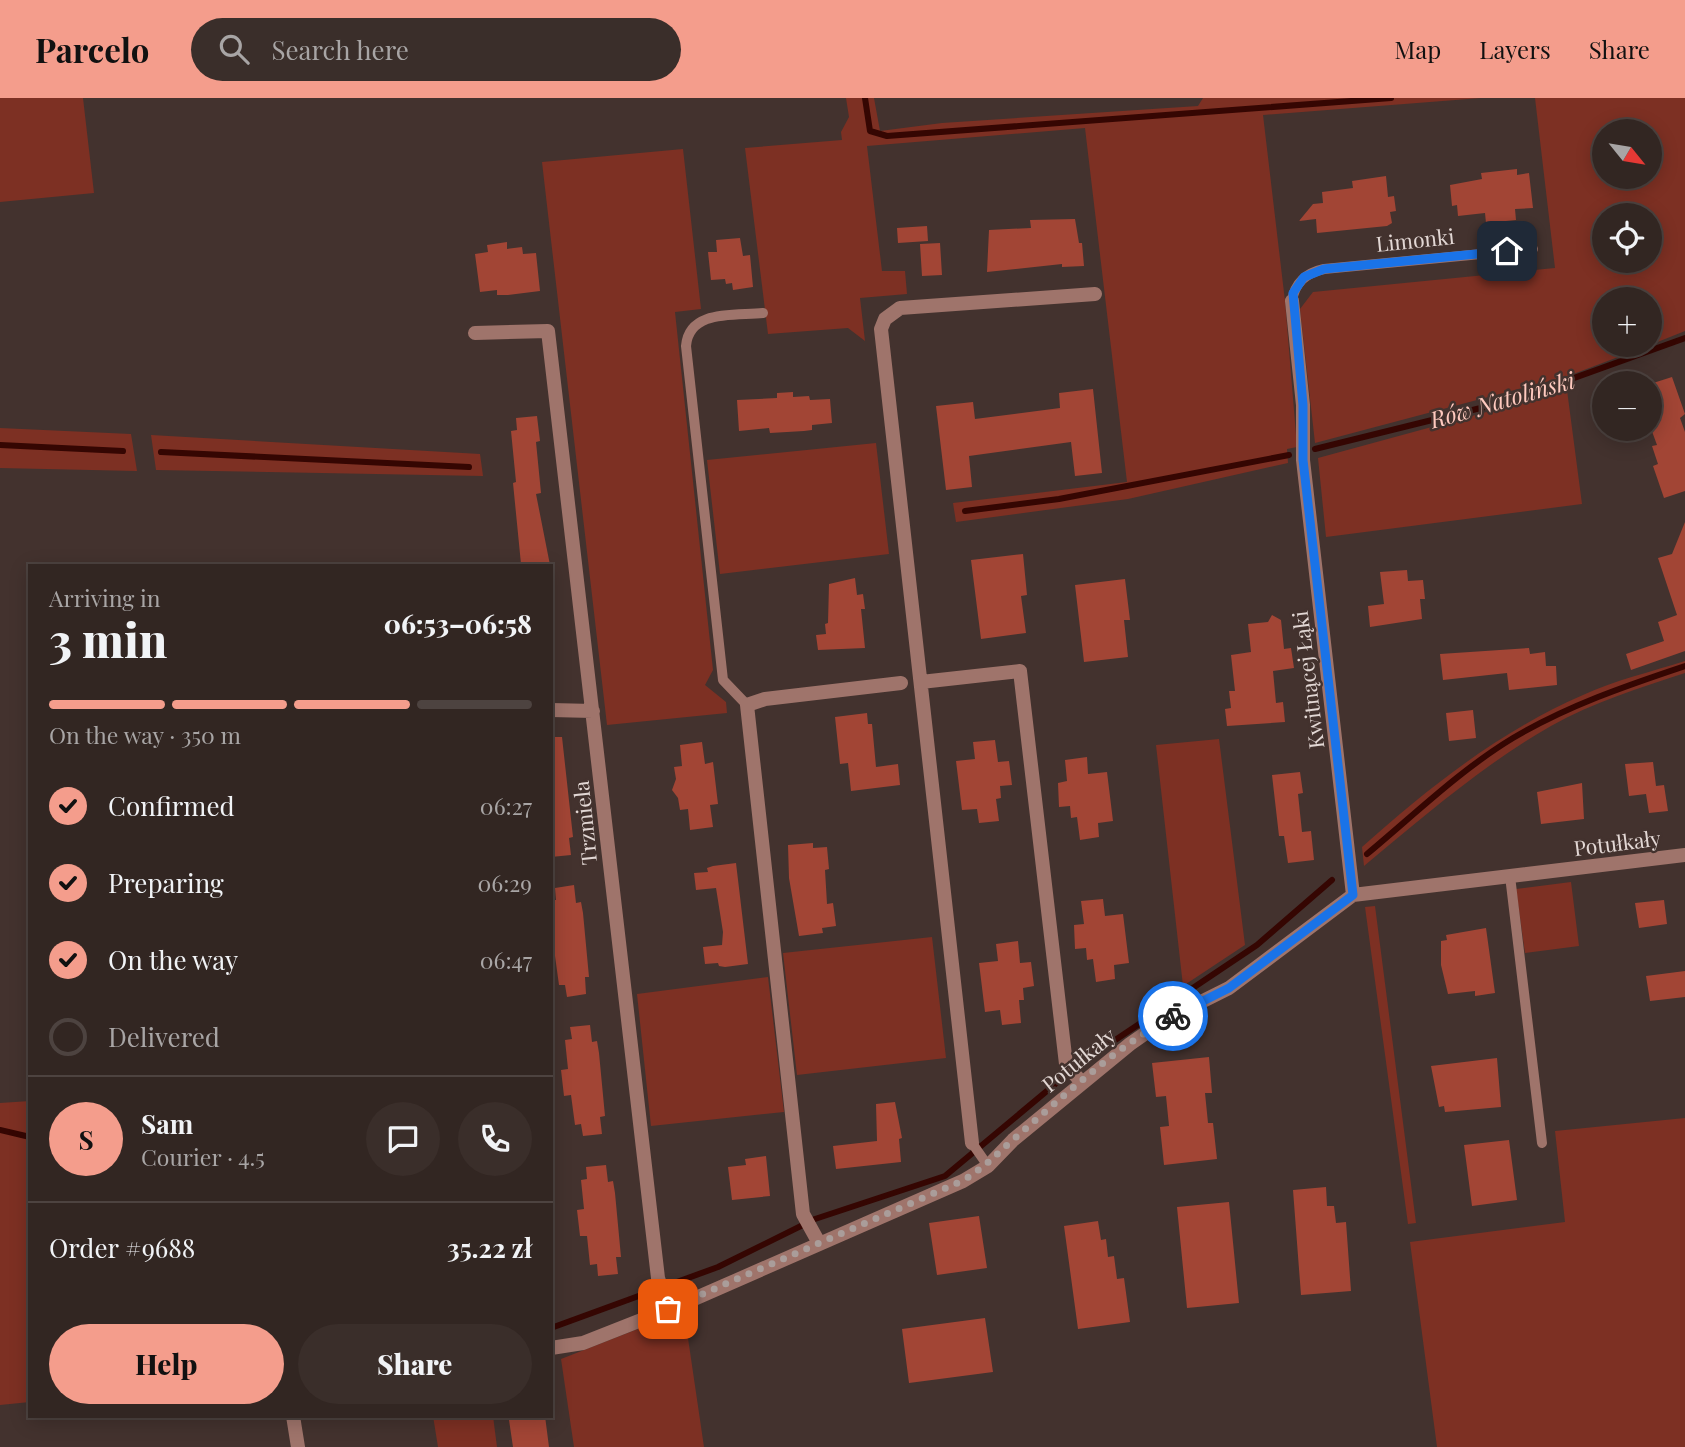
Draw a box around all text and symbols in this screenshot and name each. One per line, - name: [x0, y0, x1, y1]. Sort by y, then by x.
- search box: [191, 18, 681, 81]
- text: Parcelo: [35, 27, 149, 71]
- icon: search: [215, 30, 253, 68]
- text: Search here: [271, 32, 409, 67]
- text: Map: [1395, 33, 1441, 65]
- text: Layers: [1479, 33, 1551, 65]
- text: Share: [1589, 33, 1650, 65]
- north arrow: [1592, 119, 1662, 189]
- map controls: [1592, 119, 1662, 441]
- button: locate: [1592, 203, 1662, 273]
- street label: Limonki: [1374, 221, 1456, 257]
- pin: [1477, 221, 1537, 281]
- icon: home: [1488, 232, 1526, 270]
- button: +: [1592, 287, 1662, 357]
- water label: Rów Natoliński: [1425, 363, 1579, 435]
- button: −: [1592, 371, 1662, 441]
- text: Arriving in: [49, 582, 161, 613]
- text: 06:53–06:58: [384, 606, 532, 641]
- text: 3 min: [49, 608, 167, 670]
- street label: Kwitnącej Łąki: [1285, 609, 1329, 751]
- text: On the way · 350 m: [49, 719, 241, 750]
- street label: Trzmiela: [566, 779, 602, 866]
- icon: check: [49, 787, 87, 825]
- text: Confirmed: [108, 788, 235, 823]
- text: 06:27: [480, 790, 532, 821]
- street label: Potułkały: [1572, 823, 1663, 861]
- icon: check: [49, 864, 87, 902]
- text: Preparing: [108, 865, 224, 900]
- text: 06:29: [477, 867, 532, 898]
- icon: check: [49, 941, 87, 979]
- text: On the way: [108, 942, 238, 977]
- text: 06:47: [480, 944, 532, 975]
- courier: [1138, 981, 1208, 1051]
- icon: bike: [1154, 997, 1192, 1035]
- text: Delivered: [108, 1019, 220, 1054]
- street label: Potułkały: [1035, 1020, 1121, 1097]
- button: chat: [366, 1102, 440, 1176]
- button: phone: [458, 1102, 532, 1176]
- text: Sam: [141, 1106, 193, 1141]
- text: S: [78, 1122, 94, 1157]
- text: Courier · 4.5: [141, 1141, 265, 1172]
- text: Order #9688: [49, 1230, 195, 1265]
- text: 35.22 zł: [447, 1230, 532, 1265]
- pin: [638, 1279, 698, 1339]
- icon: bag: [649, 1290, 687, 1328]
- button: Help: [49, 1324, 284, 1404]
- button: Share: [298, 1324, 532, 1404]

